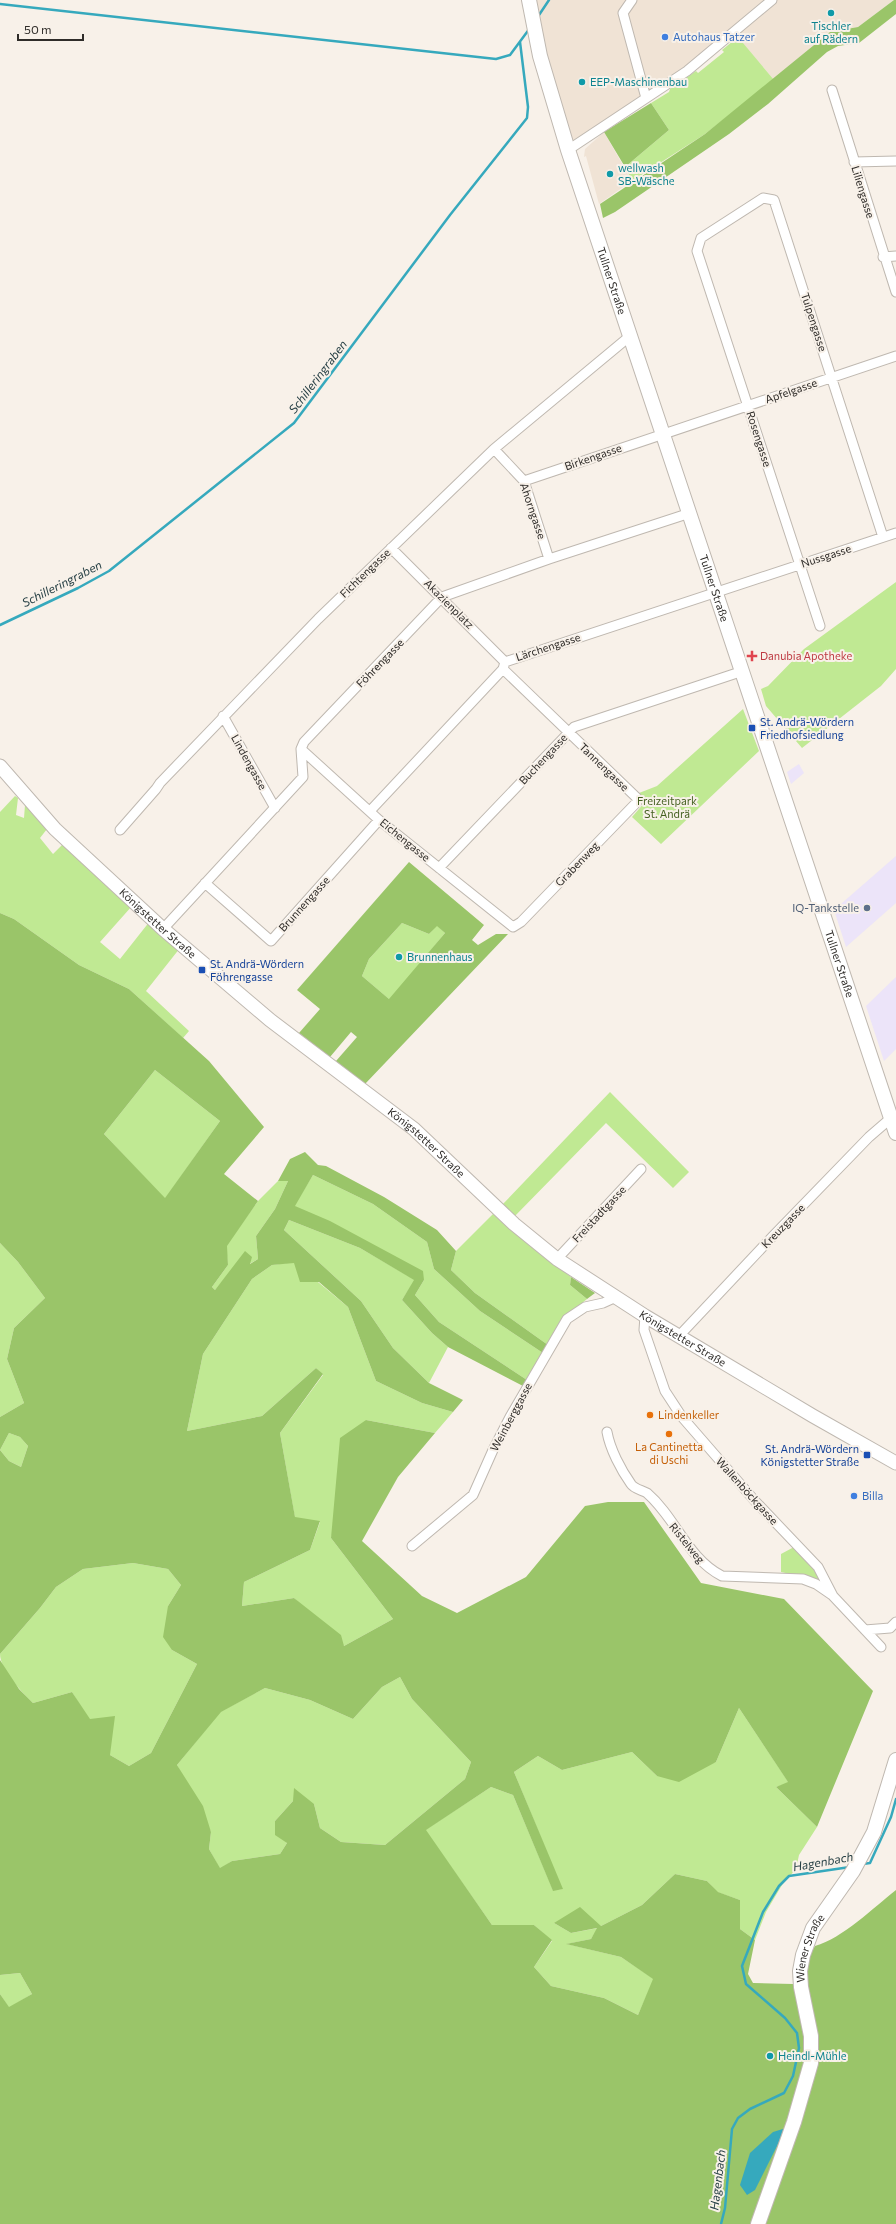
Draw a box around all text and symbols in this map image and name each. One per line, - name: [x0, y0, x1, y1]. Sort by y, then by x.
- marker: Tischler auf Rädern: [826, 8, 836, 18]
- scale bar: [18, 16, 83, 42]
- place label: Tischler auf Rädern: [804, 19, 858, 45]
- text: 50 m: [24, 22, 52, 36]
- place label: Autohaus Tatzer: [673, 30, 756, 43]
- marker: Autohaus Tatzer: [660, 32, 670, 42]
- place label: EEP-Maschinenbau: [590, 75, 687, 88]
- marker: EEP-Maschinenbau: [577, 77, 587, 87]
- place label: wellwash SB-Wäsche: [618, 161, 675, 187]
- street label: Liliengasse: [849, 164, 878, 220]
- marker: wellwash SB-Wäsche: [605, 169, 615, 179]
- street label: Tullner Straße: [595, 245, 629, 316]
- street label: Tulpengasse: [799, 291, 830, 353]
- water label: Schilleringraben: [285, 337, 349, 416]
- street label: Apfelgasse: [763, 376, 819, 405]
- street label: Rosengasse: [744, 409, 775, 469]
- street label: Birkengasse: [563, 441, 623, 472]
- street label: Ahorngasse: [518, 481, 549, 541]
- street label: Nussgasse: [799, 541, 853, 570]
- street label: Fichtengasse: [337, 545, 393, 600]
- street label: Tullner Straße: [697, 553, 732, 623]
- water label: Schilleringraben: [19, 557, 104, 609]
- street label: Akazienplatz: [422, 576, 477, 632]
- street label: Lärchengasse: [514, 630, 582, 663]
- street label: Föhrengasse: [353, 635, 406, 690]
- place label: Danubia Apotheke: [760, 649, 852, 662]
- marker: Danubia Apotheke: [747, 651, 757, 661]
- place label: St. Andrä-Wördern Friedhofsiedlung: [760, 715, 854, 741]
- marker: St. Andrä-Wördern Friedhofsiedlung: [747, 723, 757, 733]
- street label: Buchengasse: [516, 730, 570, 787]
- street label: Lindengasse: [229, 732, 270, 792]
- street label: Tannengasse: [577, 740, 632, 794]
- park label: Freizeitpark St. Andrä: [637, 794, 697, 820]
- street label: Eichengasse: [378, 815, 433, 864]
- street label: Grabenweg: [552, 839, 601, 889]
- street label: Brunnengasse: [275, 873, 332, 934]
- street label: Königstetter Straße: [117, 885, 199, 961]
- place label: IQ-Tankstelle: [792, 901, 859, 914]
- marker: IQ-Tankstelle: [862, 903, 872, 913]
- street label: Tullner Straße: [823, 928, 857, 999]
- place label: Brunnenhaus: [407, 950, 473, 963]
- marker: Brunnenhaus: [394, 952, 404, 962]
- place label: St. Andrä-Wördern Föhrengasse: [210, 957, 304, 983]
- marker: St. Andrä-Wördern Föhrengasse: [197, 965, 207, 975]
- street label: Königstetter Straße: [386, 1105, 468, 1180]
- street label: Freistadtgasse: [569, 1183, 628, 1245]
- street label: Kreuzgasse: [758, 1201, 807, 1250]
- street label: Königstetter Straße: [637, 1307, 729, 1369]
- street label: Weinberggasse: [487, 1380, 534, 1453]
- place label: Lindenkeller: [658, 1408, 720, 1421]
- marker: Lindenkeller: [645, 1410, 655, 1420]
- marker: La Cantinetta di Uschi: [664, 1429, 674, 1439]
- place label: La Cantinetta di Uschi: [635, 1440, 703, 1466]
- place label: St. Andrä-Wördern Königstetter Straße: [761, 1442, 859, 1468]
- marker: St. Andrä-Wördern Königstetter Straße: [862, 1450, 872, 1460]
- street label: Wallenböckgasse: [714, 1454, 781, 1527]
- place label: Billa: [862, 1489, 883, 1502]
- marker: Billa: [849, 1491, 859, 1501]
- street label: Ristelweg: [667, 1520, 708, 1566]
- water label: Hagenbach: [792, 1849, 854, 1873]
- street label: Wiener Straße: [793, 1911, 827, 1983]
- place label: Heindl-Mühle: [778, 2049, 847, 2062]
- marker: Heindl-Mühle: [765, 2051, 775, 2061]
- water label: Hagenbach: [706, 2149, 728, 2211]

